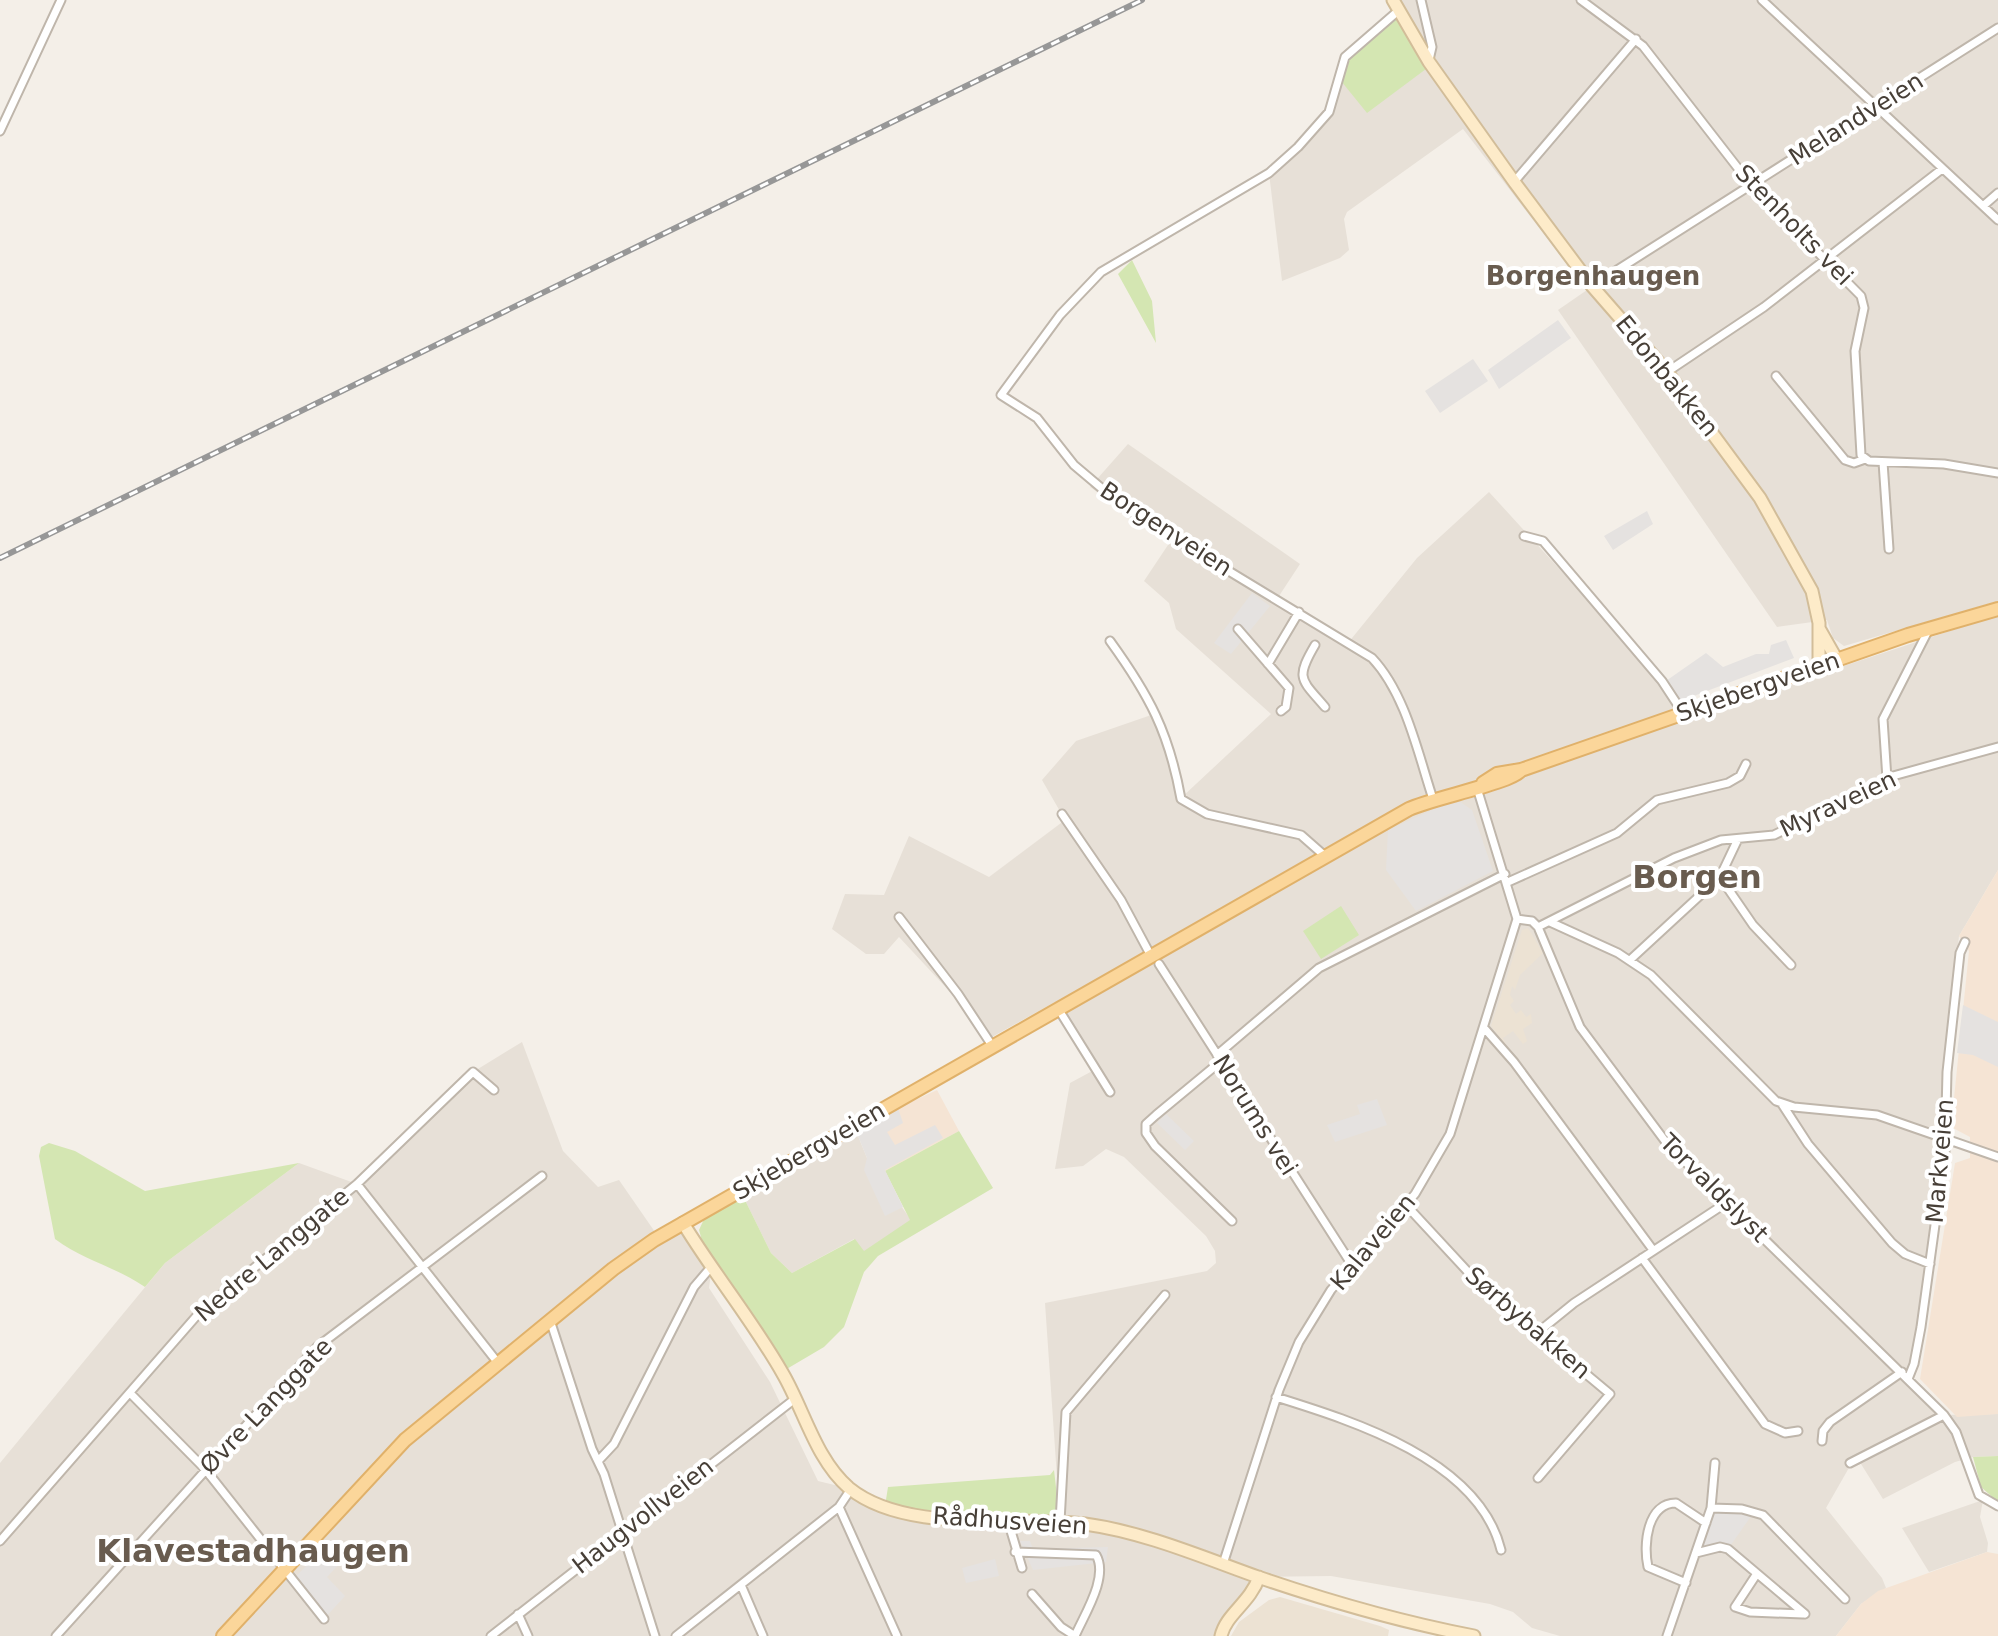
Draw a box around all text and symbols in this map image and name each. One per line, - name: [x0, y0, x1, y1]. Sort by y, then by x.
- street label: Melandveien: [1784, 67, 1928, 171]
- street label: Stenholts vei: [1730, 159, 1858, 291]
- district label: Borgenhaugen: [1486, 261, 1700, 291]
- street label: Edonbakken: [1610, 310, 1724, 442]
- street label: Borgenveien: [1095, 476, 1237, 582]
- street label: Skjebergveien: [1673, 646, 1843, 728]
- street label: Myraveien: [1775, 765, 1901, 843]
- district label: Borgen: [1632, 858, 1762, 896]
- street label: Norums vei: [1207, 1050, 1303, 1180]
- street label: Skjebergveien: [728, 1096, 890, 1206]
- street label: Markveien: [1921, 1098, 1959, 1224]
- street label: Torvaldslyst: [1653, 1127, 1774, 1248]
- street label: Nedre Langgate: [189, 1182, 355, 1328]
- street label: Kalaveien: [1325, 1188, 1421, 1296]
- street label: Sørbybakken: [1460, 1261, 1596, 1385]
- street label: Øvre Langgate: [194, 1332, 338, 1480]
- street label: Haugvollveien: [567, 1452, 719, 1580]
- street label: Rådhusveien: [932, 1501, 1088, 1540]
- district label: Klavestadhaugen: [96, 1532, 410, 1570]

